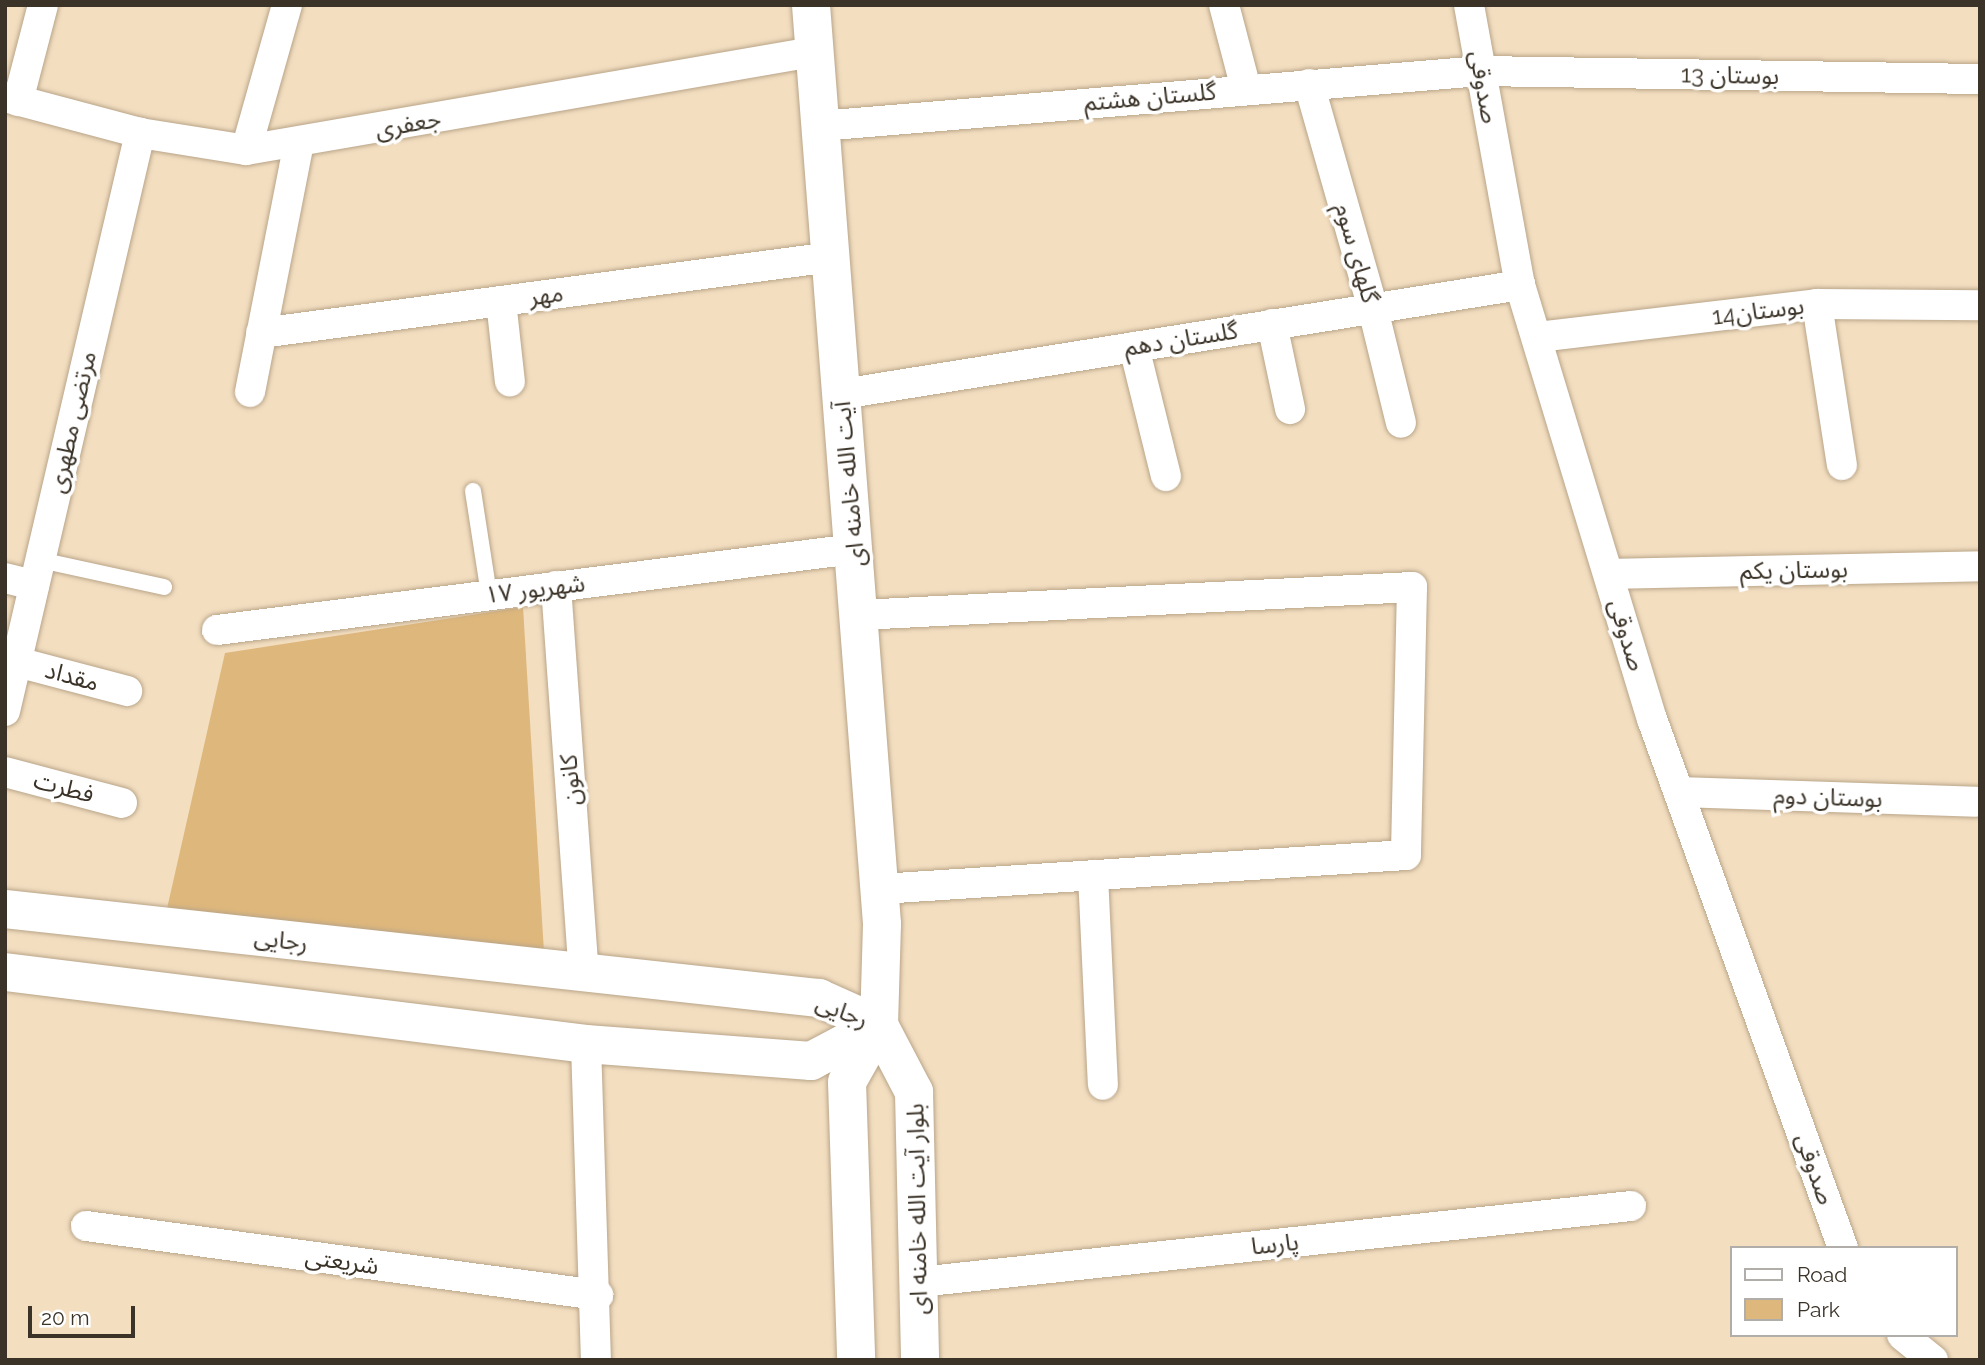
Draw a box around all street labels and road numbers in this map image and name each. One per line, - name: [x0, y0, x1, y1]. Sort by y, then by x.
- street label: صدوقی: [1463, 48, 1505, 126]
- street label: بوستان 13: [1681, 60, 1779, 90]
- street label: گلستان هشتم: [1083, 77, 1217, 117]
- street label: جعفری: [373, 104, 443, 144]
- street label: گلهای سوم: [1329, 200, 1385, 306]
- street label: مهر: [527, 278, 565, 312]
- street label: بوستان14: [1710, 291, 1806, 331]
- street label: گلستان دهم: [1122, 316, 1240, 362]
- street label: مرتضی مطهری: [42, 348, 102, 496]
- street label: آیت الله خامنه ای: [827, 400, 871, 568]
- street label: بوستان یکم: [1740, 555, 1848, 585]
- street label: ۱۷ شهریور: [483, 569, 587, 609]
- street label: صدوقی: [1602, 596, 1652, 674]
- street label: مقداد: [42, 655, 102, 697]
- street label: کانون: [554, 754, 586, 806]
- street label: فطرت: [31, 765, 97, 809]
- street label: بوستان دوم: [1773, 781, 1883, 813]
- street label: رجایی: [253, 922, 309, 958]
- street label: رجایی: [812, 988, 872, 1034]
- street label: بلوار آیت الله خامنه ای: [901, 1103, 933, 1315]
- street label: صدوقی: [1789, 1130, 1841, 1208]
- street label: پارسا: [1250, 1227, 1300, 1261]
- street label: شریعتی: [303, 1242, 381, 1280]

